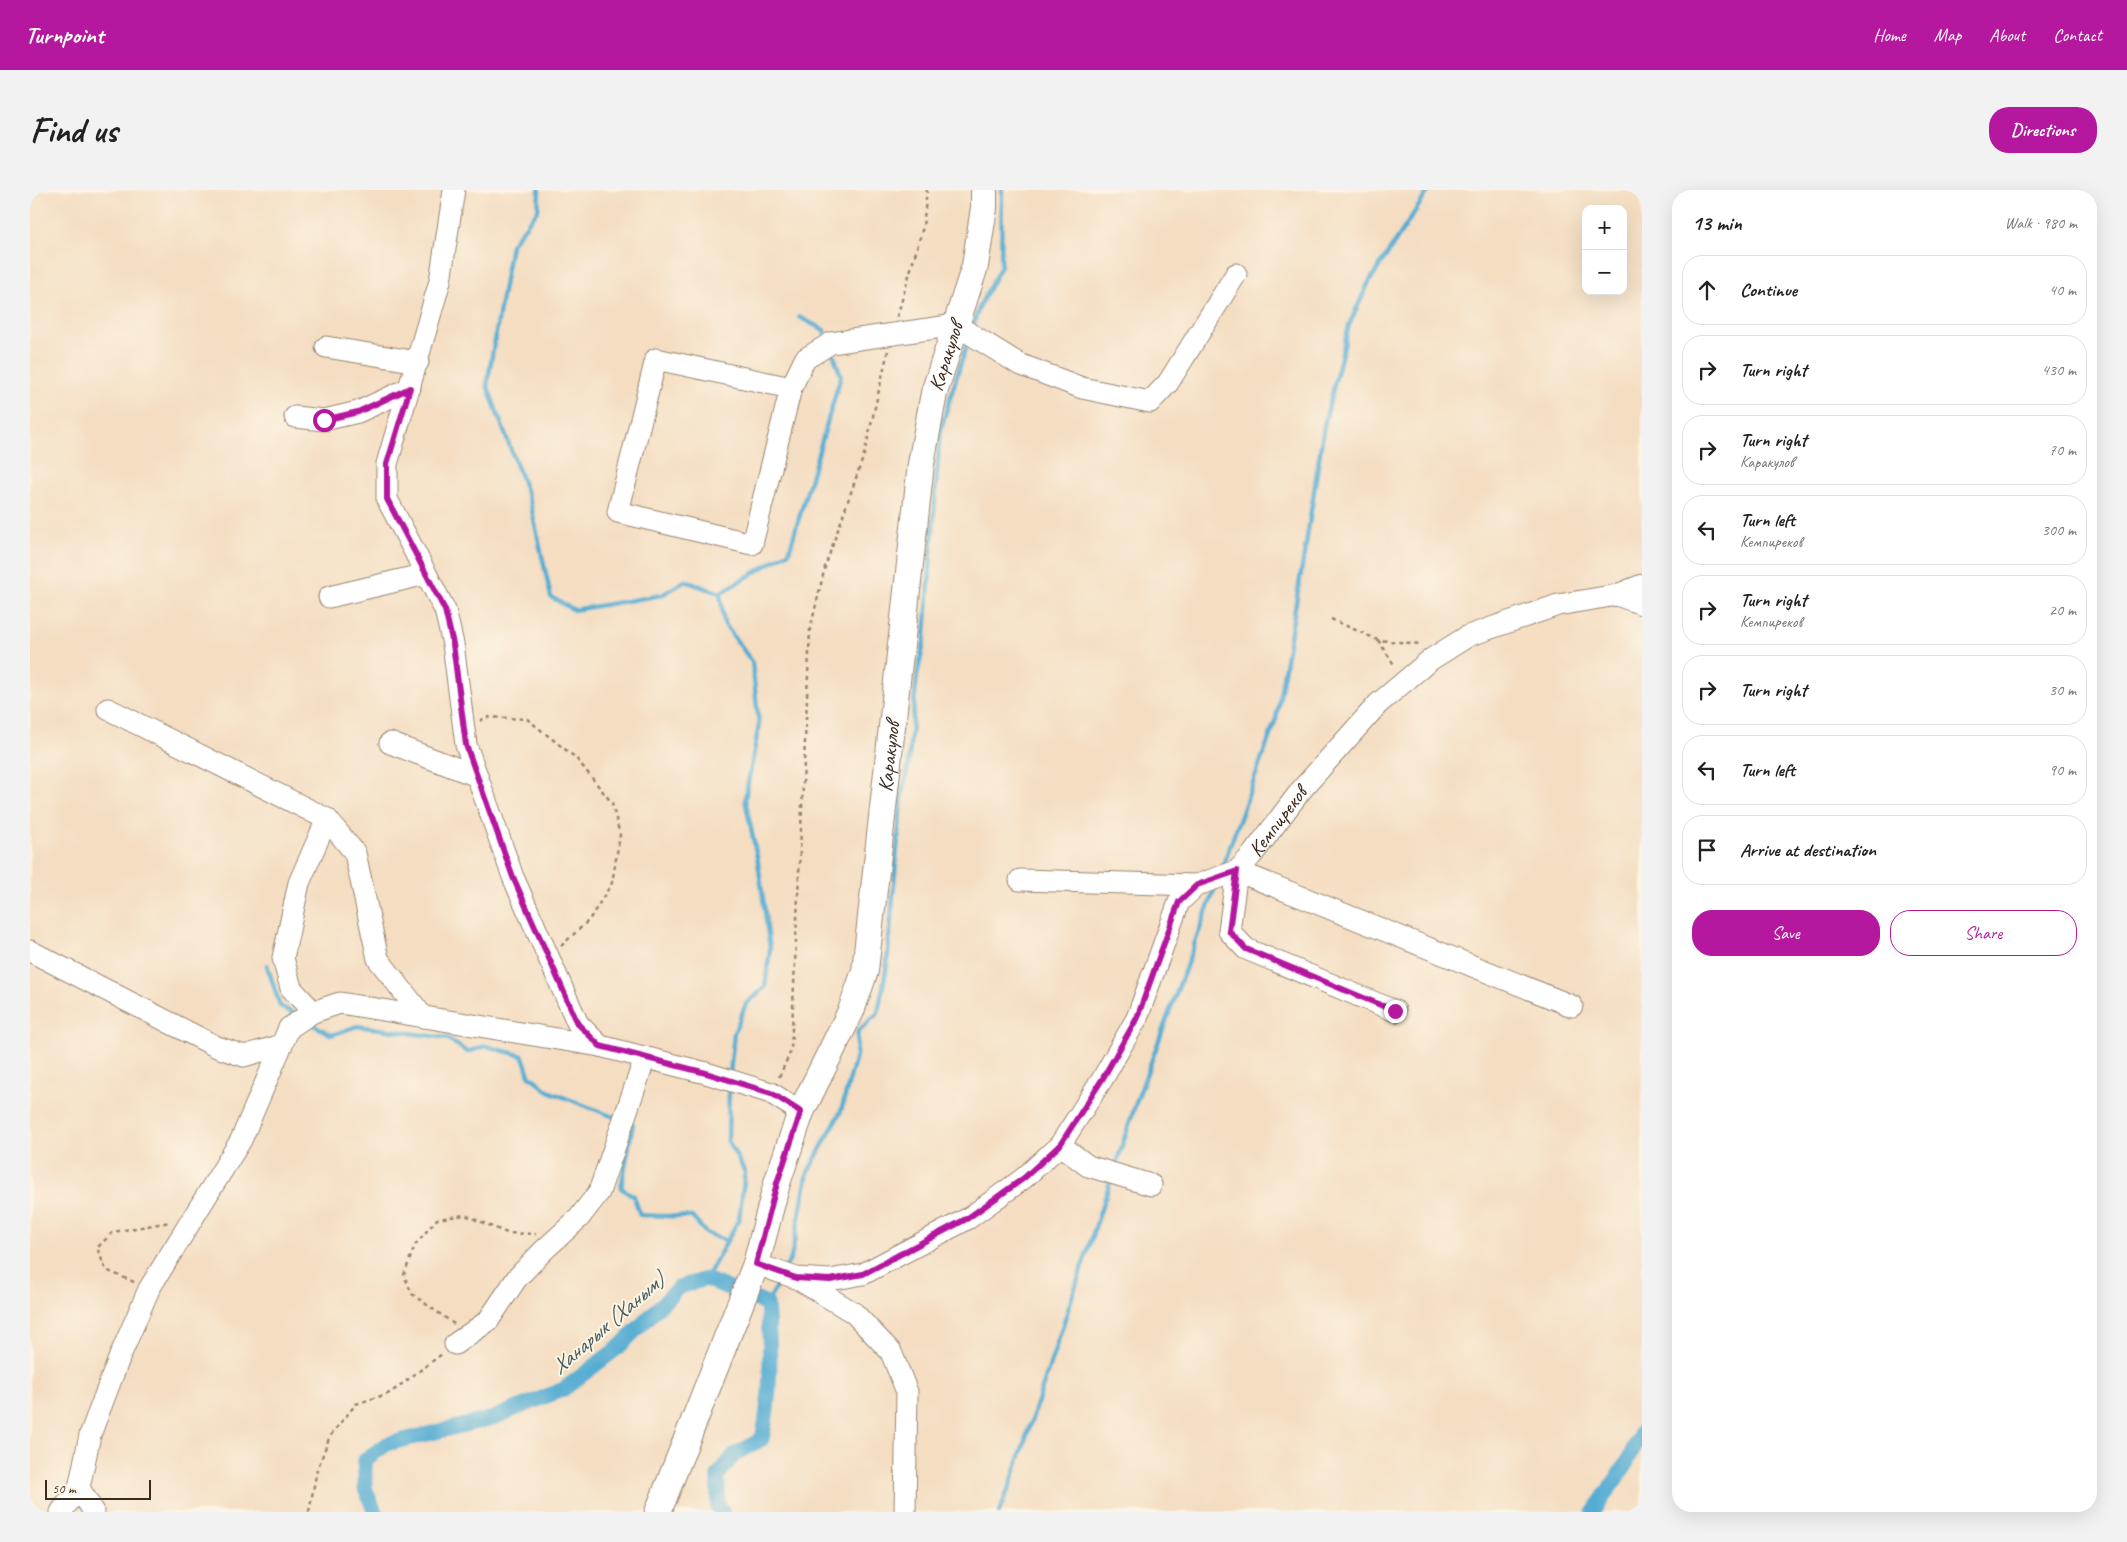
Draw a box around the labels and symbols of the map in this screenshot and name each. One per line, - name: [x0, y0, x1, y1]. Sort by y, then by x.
- street label: Каракулов: [923, 314, 970, 394]
- route start: [313, 409, 336, 432]
- street label: Каракулов: [872, 716, 906, 793]
- street label: Кемпиреков: [1243, 778, 1315, 862]
- route end: [1384, 1000, 1407, 1023]
- water label: Ханарык (Ханым): [546, 1264, 673, 1380]
- scale bar: [45, 1477, 151, 1500]

